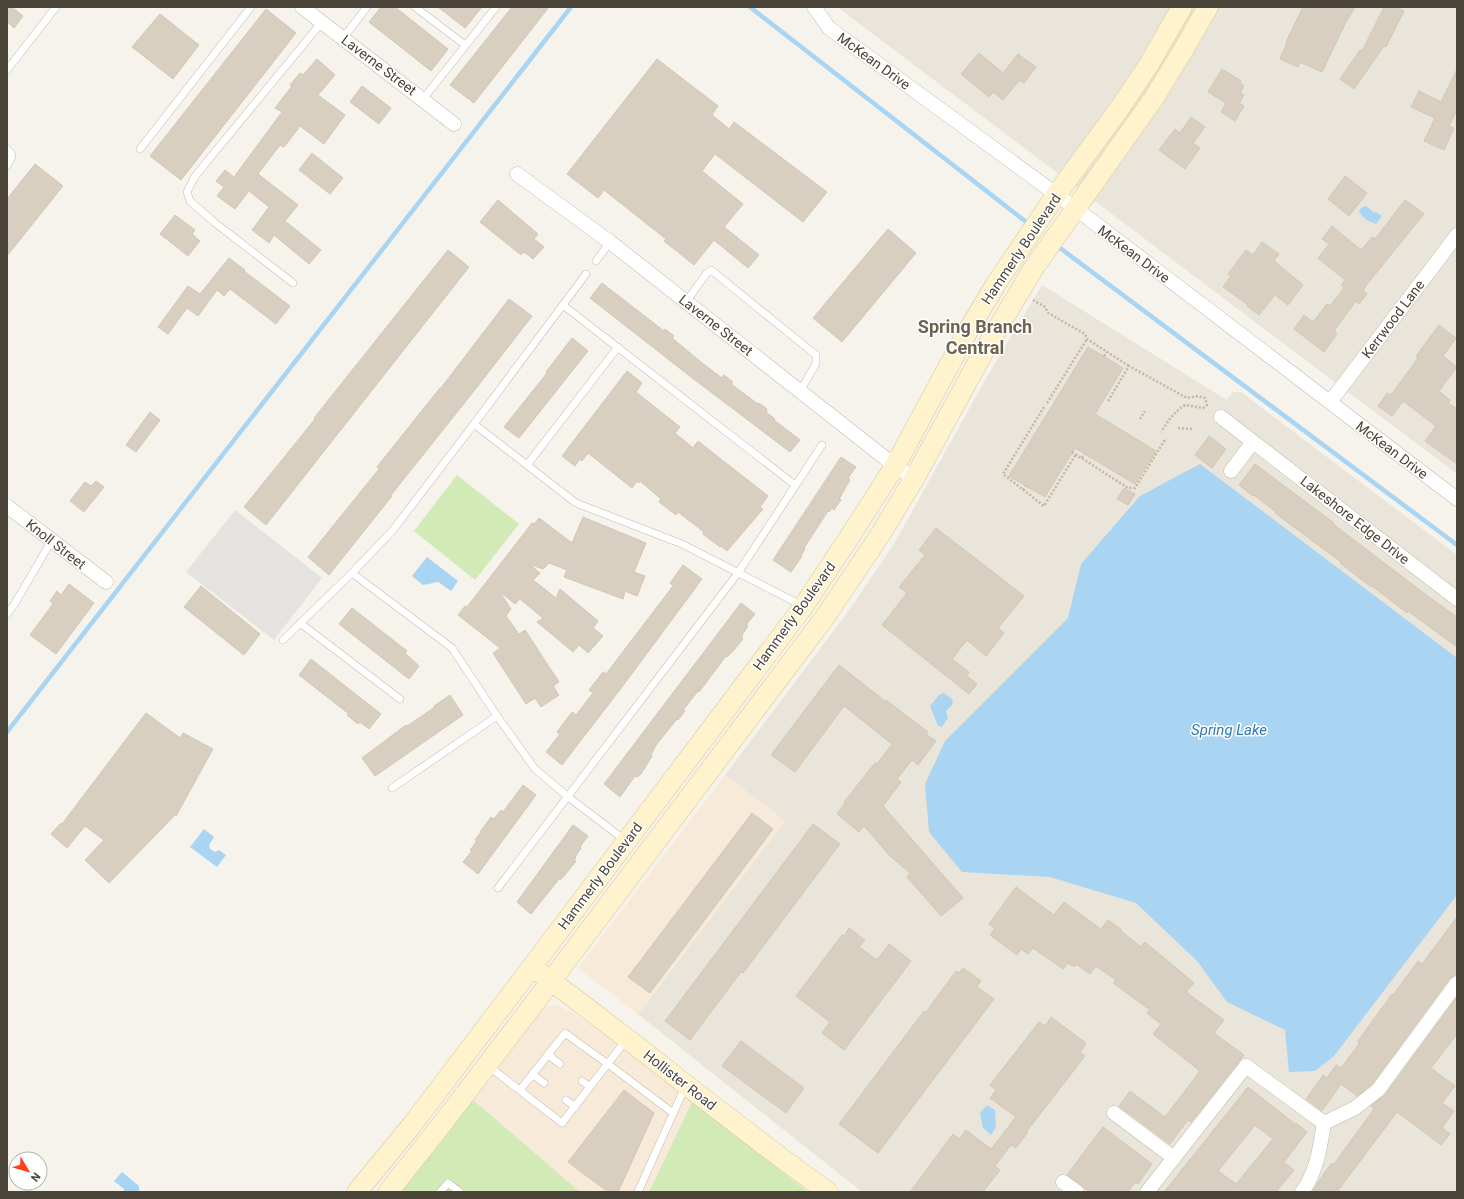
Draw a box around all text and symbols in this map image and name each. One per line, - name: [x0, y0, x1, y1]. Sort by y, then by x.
- street label: McKean Drive: [835, 29, 913, 93]
- street label: Laverne Street: [338, 32, 420, 99]
- street label: Hammerly Boulevard: [978, 191, 1064, 307]
- street label: McKean Drive: [1095, 222, 1173, 286]
- street label: Kerrwood Lane: [1358, 277, 1428, 361]
- street label: Laverne Street: [676, 291, 757, 359]
- district label: Spring Branch Central: [918, 316, 1032, 358]
- street label: McKean Drive: [1353, 418, 1431, 482]
- street label: Lakeshore Edge Drive: [1297, 472, 1413, 568]
- street label: Knoll Street: [23, 516, 89, 573]
- street label: Hammerly Boulevard: [749, 559, 839, 673]
- water label: Spring Lake: [1191, 721, 1267, 739]
- street label: Hammerly Boulevard: [555, 819, 645, 933]
- street label: Hollister Road: [640, 1047, 720, 1113]
- north arrow: [8, 1151, 48, 1191]
- text: N: [28, 1170, 43, 1184]

